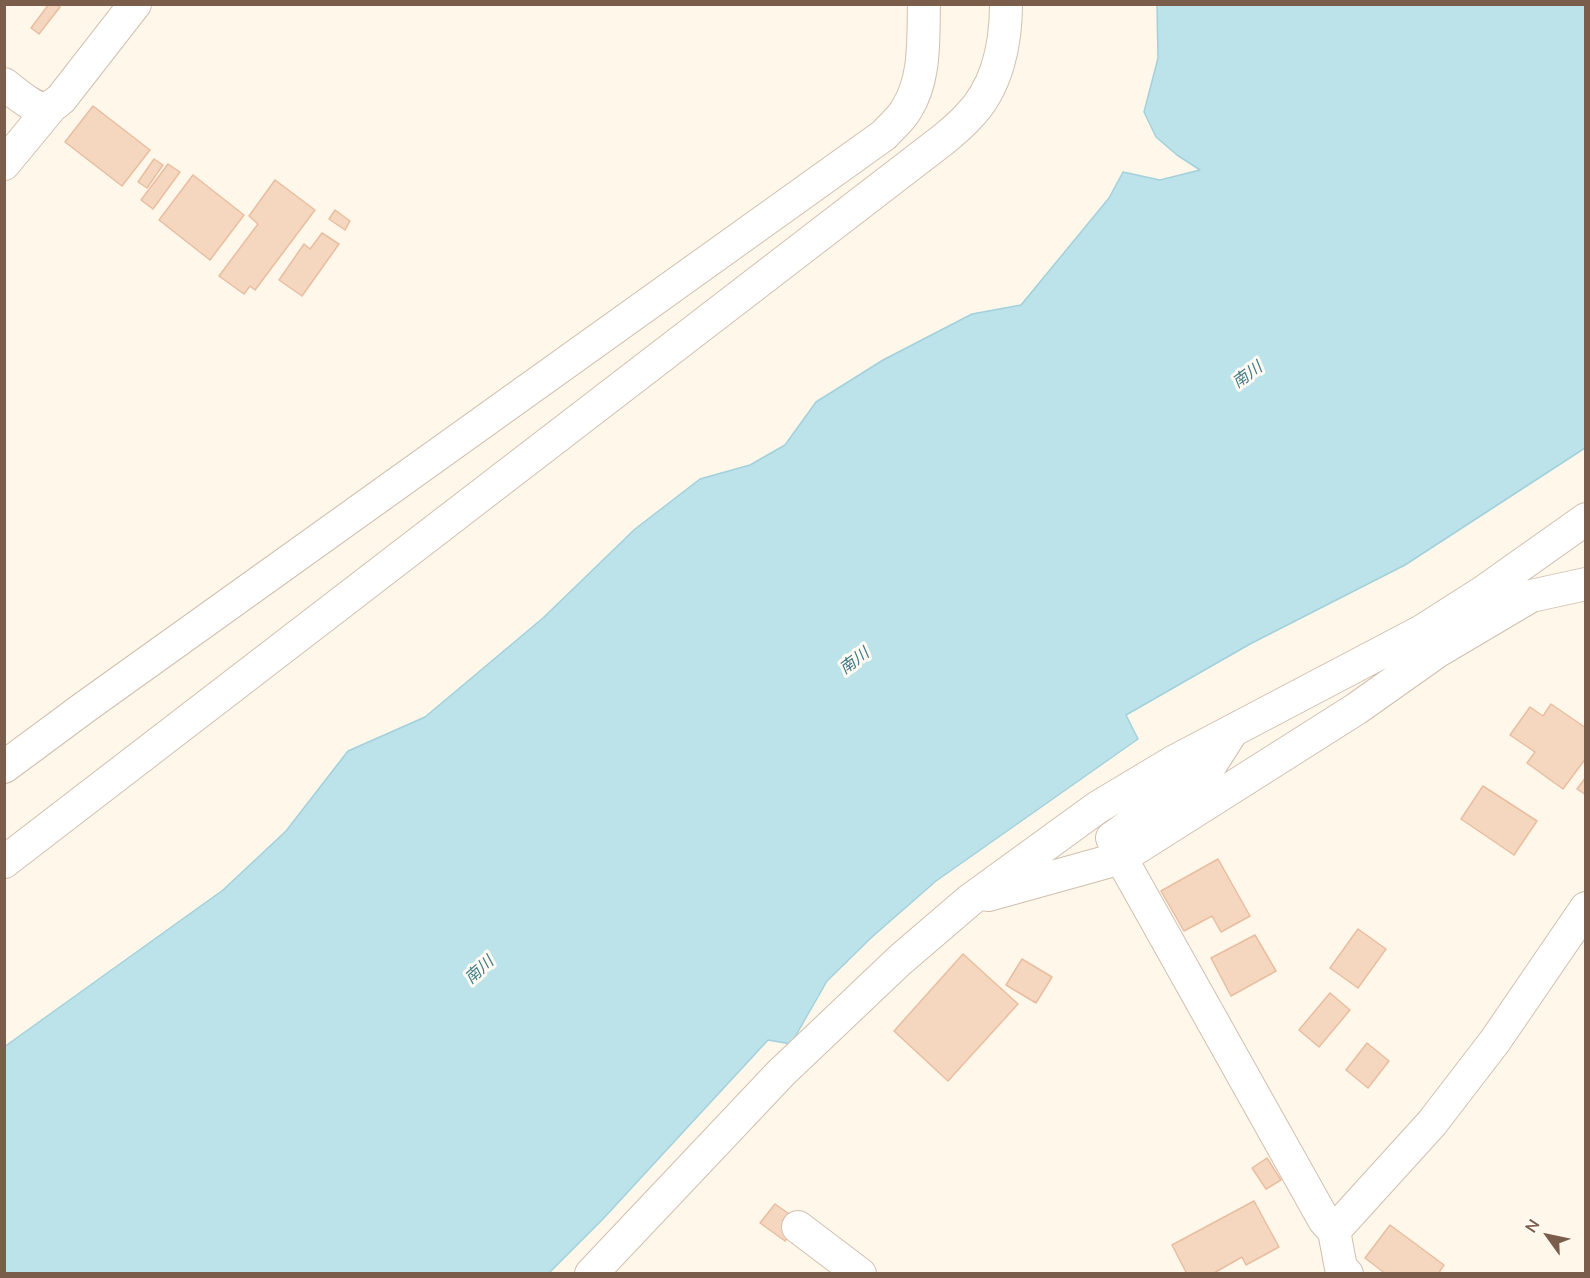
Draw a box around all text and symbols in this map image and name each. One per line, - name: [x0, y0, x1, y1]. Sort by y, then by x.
- water label: 南川: [1229, 359, 1267, 393]
- water label: 南川: [836, 645, 874, 679]
- water label: 南川: [462, 953, 498, 989]
- north arrow: [1518, 1206, 1578, 1266]
- text: N: [1520, 1215, 1545, 1237]

